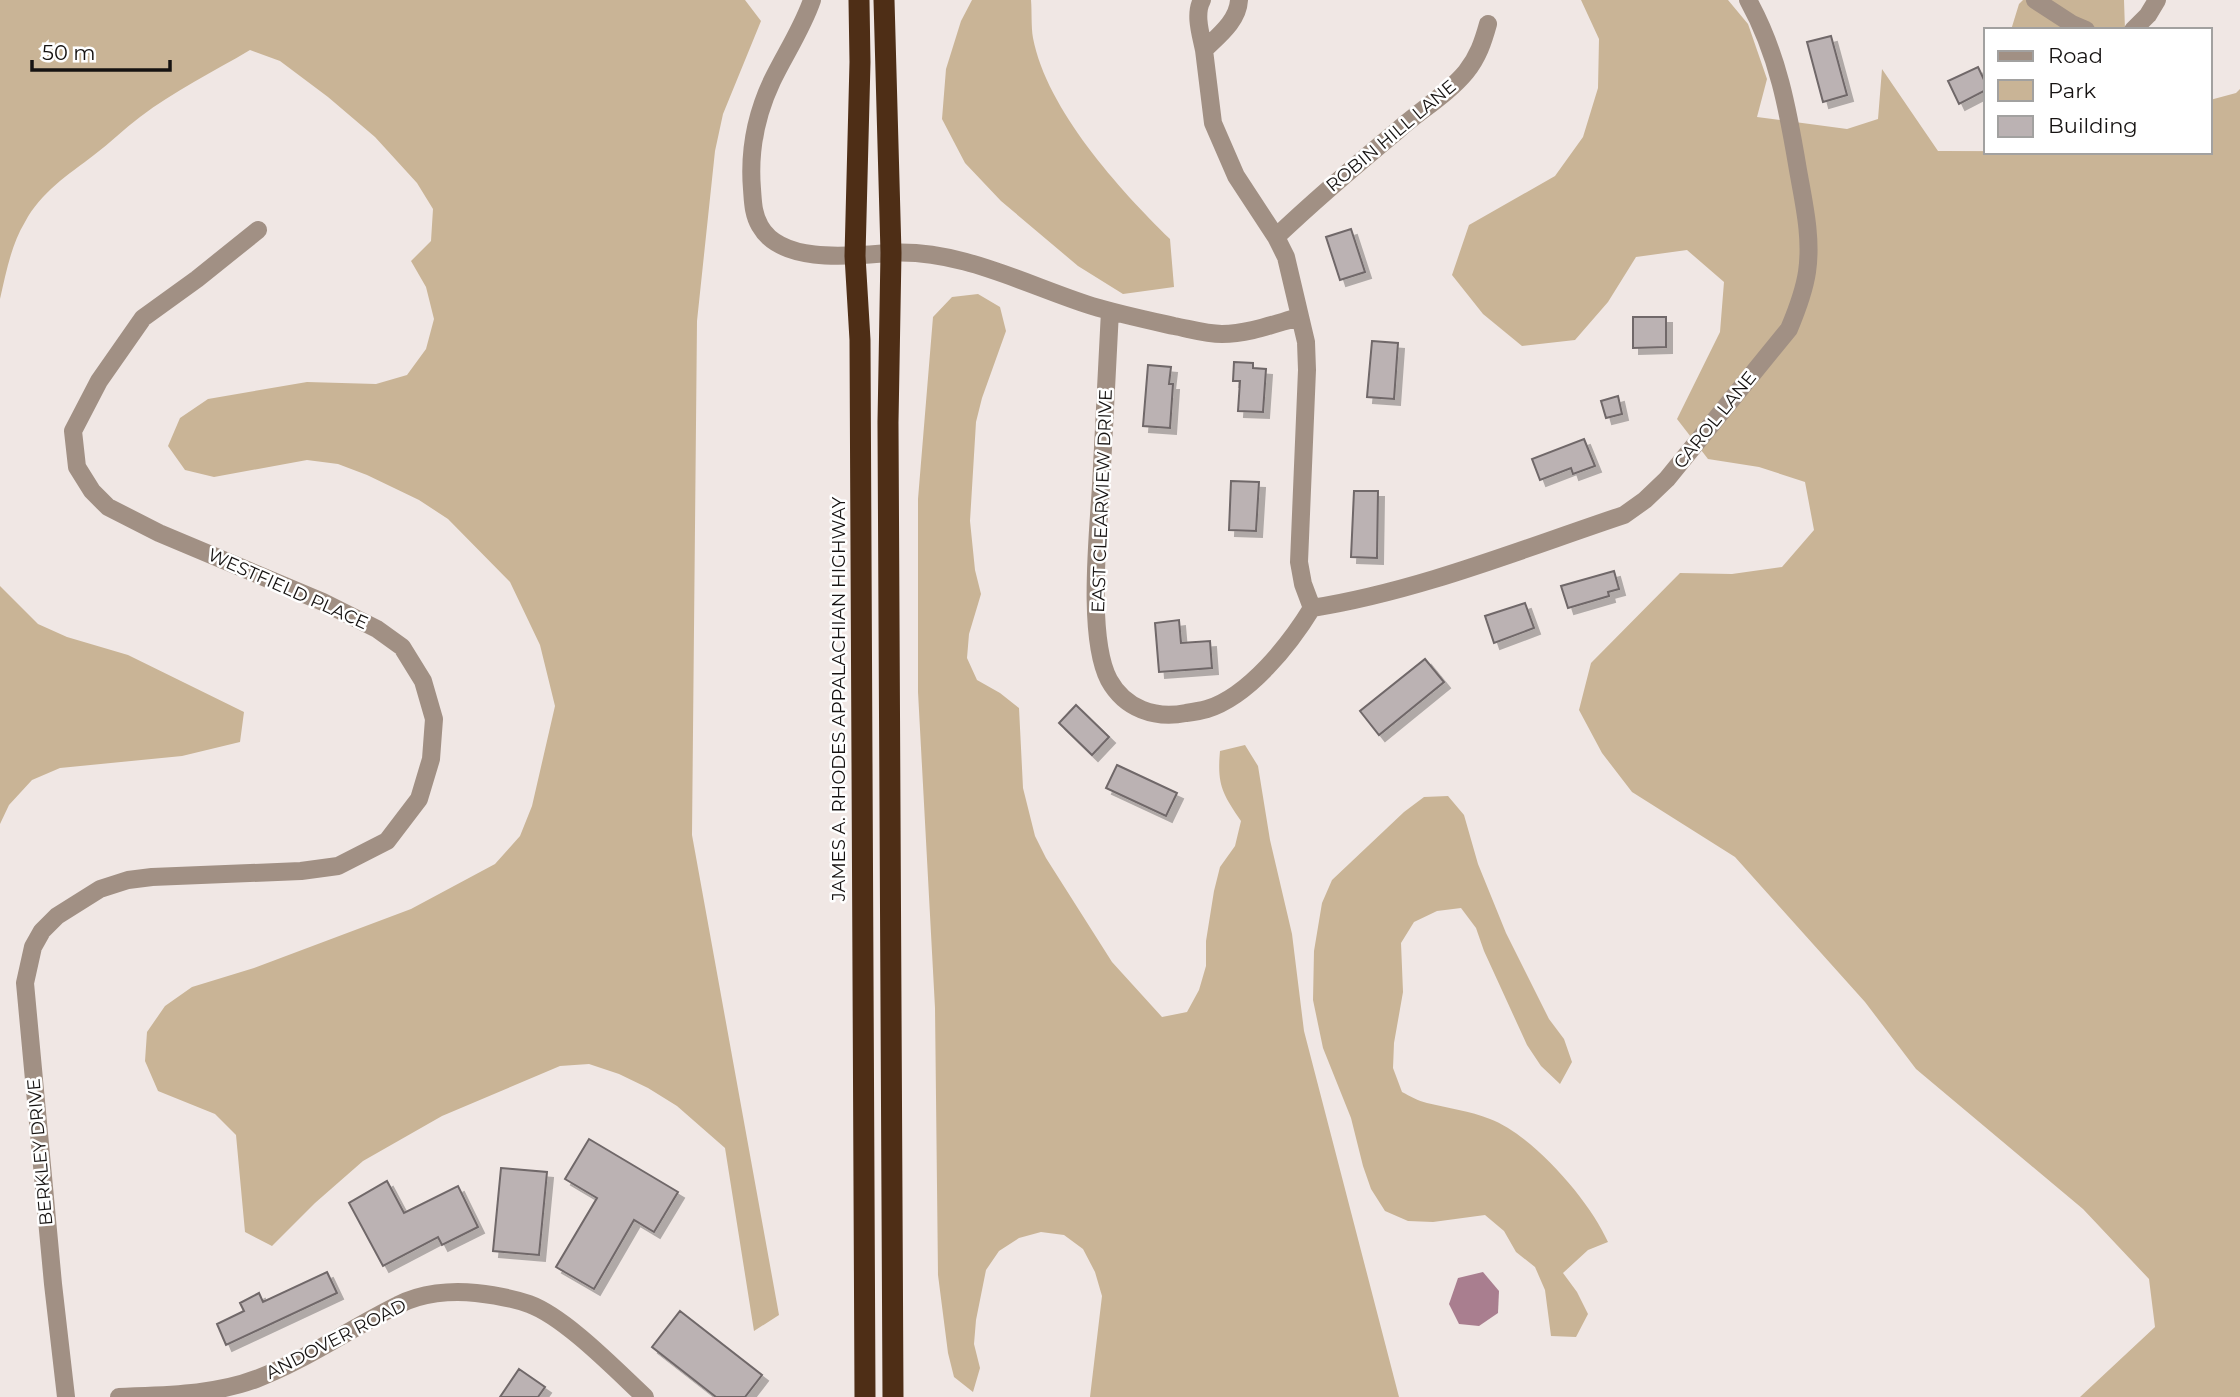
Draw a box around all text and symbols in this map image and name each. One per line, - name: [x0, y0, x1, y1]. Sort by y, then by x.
- scale bar: [32, 28, 170, 72]
- legend: [1984, 28, 2212, 154]
- text: 50 m: [42, 40, 96, 65]
- text: Road: [2048, 43, 2103, 68]
- street label: ROBIN HILL LANE: [1322, 75, 1460, 197]
- text: Park: [2048, 78, 2096, 103]
- text: Building: [2048, 113, 2138, 138]
- street label: CAROL LANE: [1669, 367, 1761, 473]
- street label: EAST CLEARVIEW DRIVE: [1087, 389, 1117, 613]
- street label: JAMES A. RHODES APPALACHIAN HIGHWAY: [828, 496, 850, 902]
- street label: WESTFIELD PLACE: [205, 544, 371, 634]
- street label: BERKLEY DRIVE: [23, 1078, 57, 1226]
- street label: ANDOVER ROAD: [262, 1294, 410, 1384]

